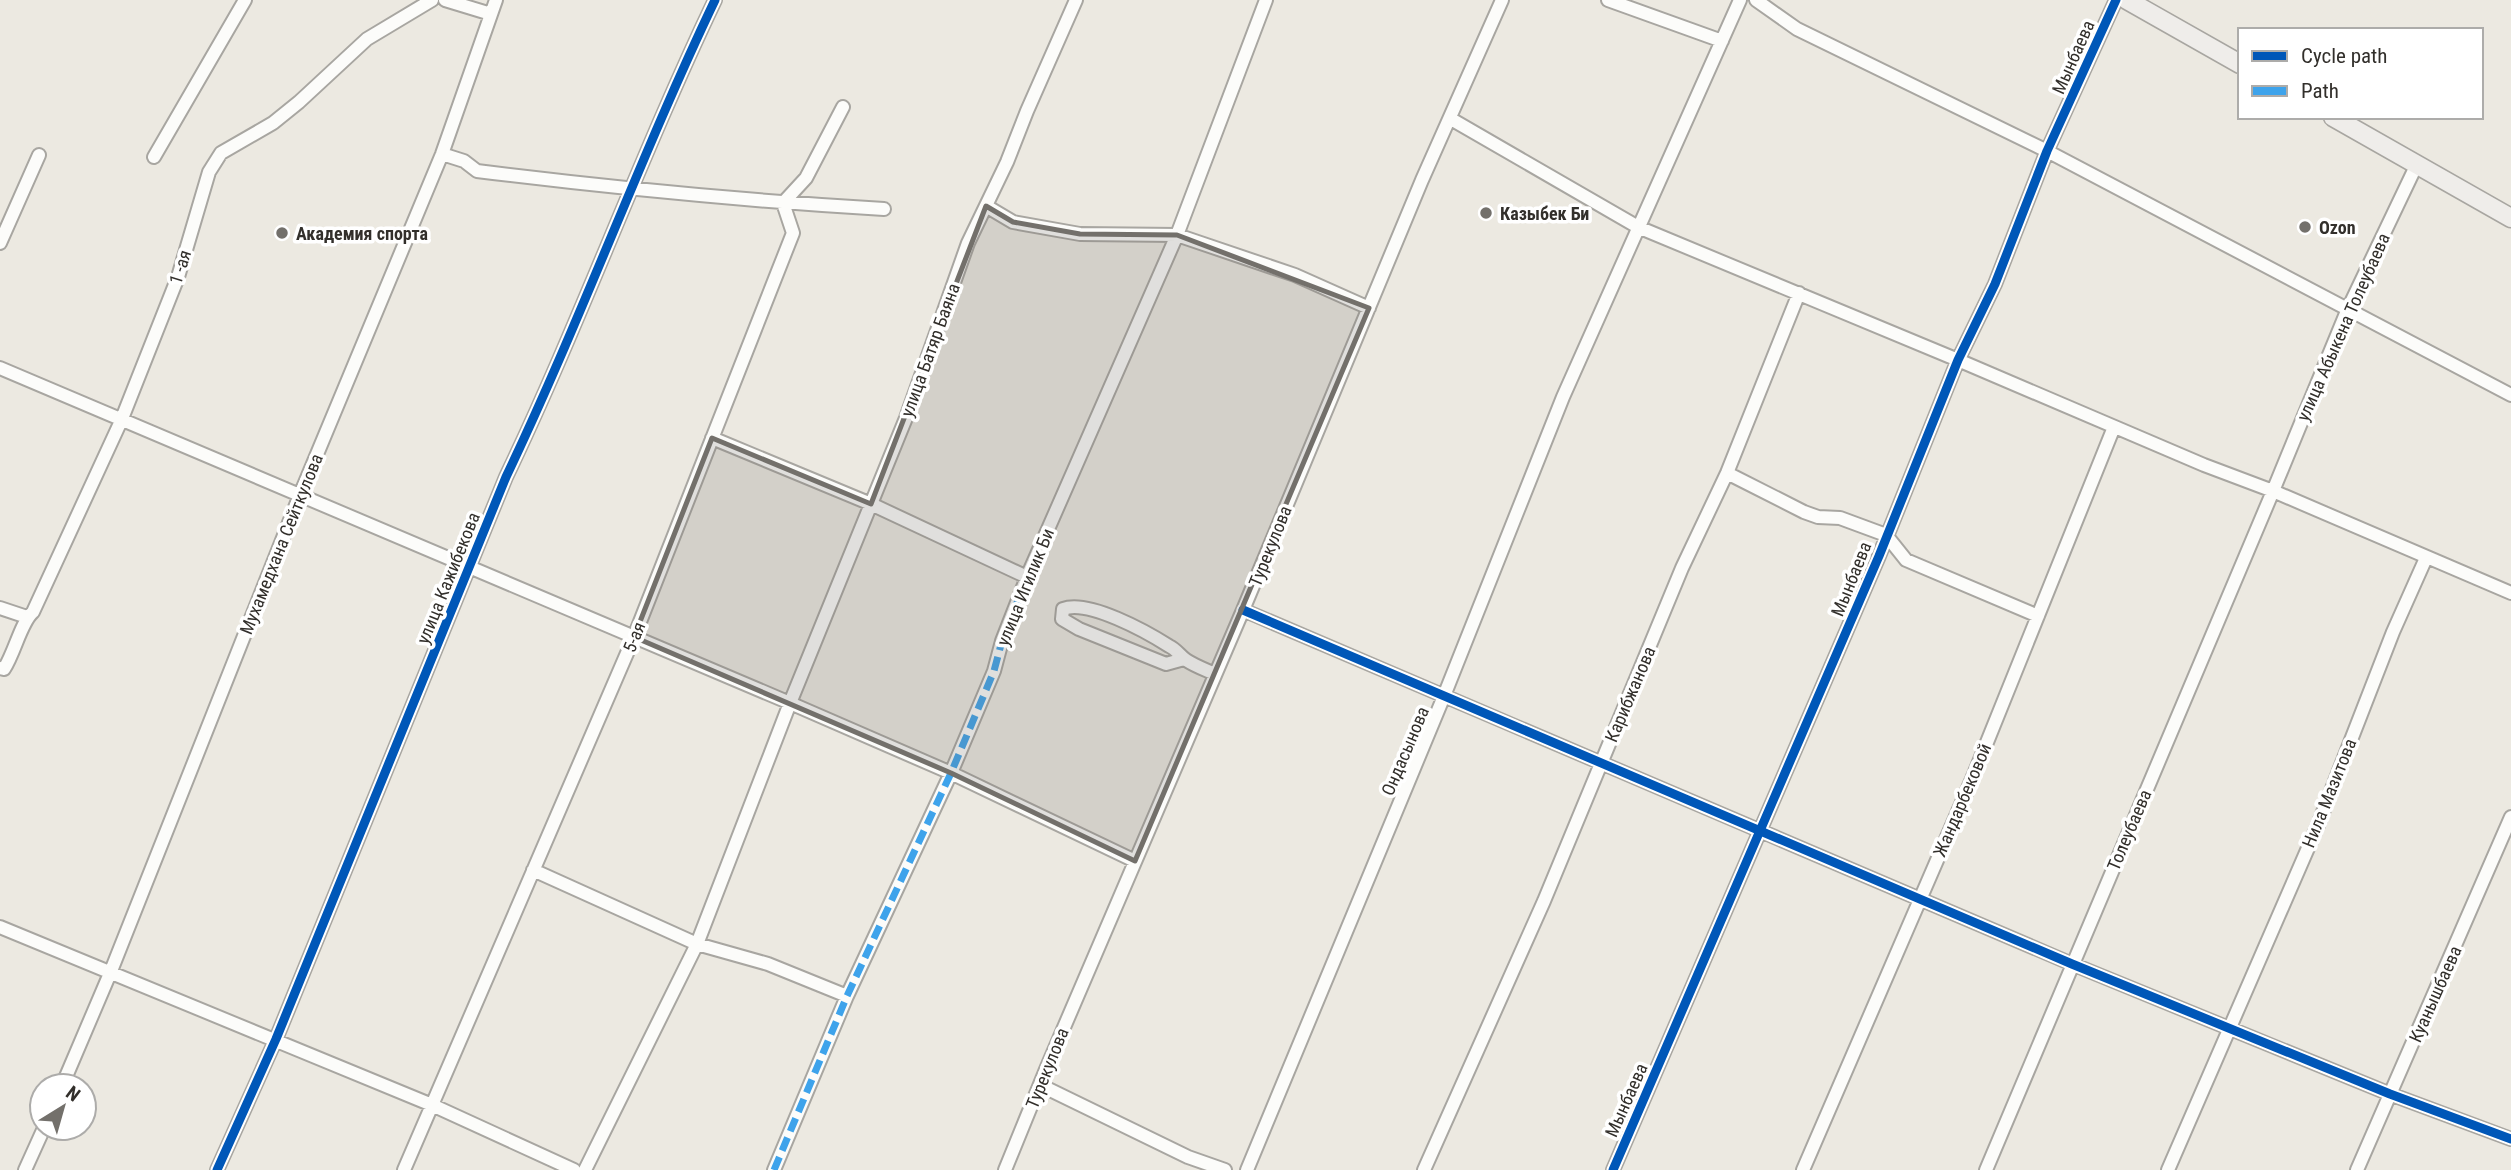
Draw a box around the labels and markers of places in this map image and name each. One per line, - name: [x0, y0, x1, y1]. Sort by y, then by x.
- place label: Казыбек Би: [1500, 203, 1589, 224]
- marker: Казыбек Би: [1478, 205, 1494, 221]
- place label: Ozon: [2319, 217, 2356, 238]
- marker: Ozon: [2297, 219, 2313, 235]
- place label: Академия спорта: [296, 223, 428, 244]
- marker: Академия спорта: [274, 225, 290, 241]

